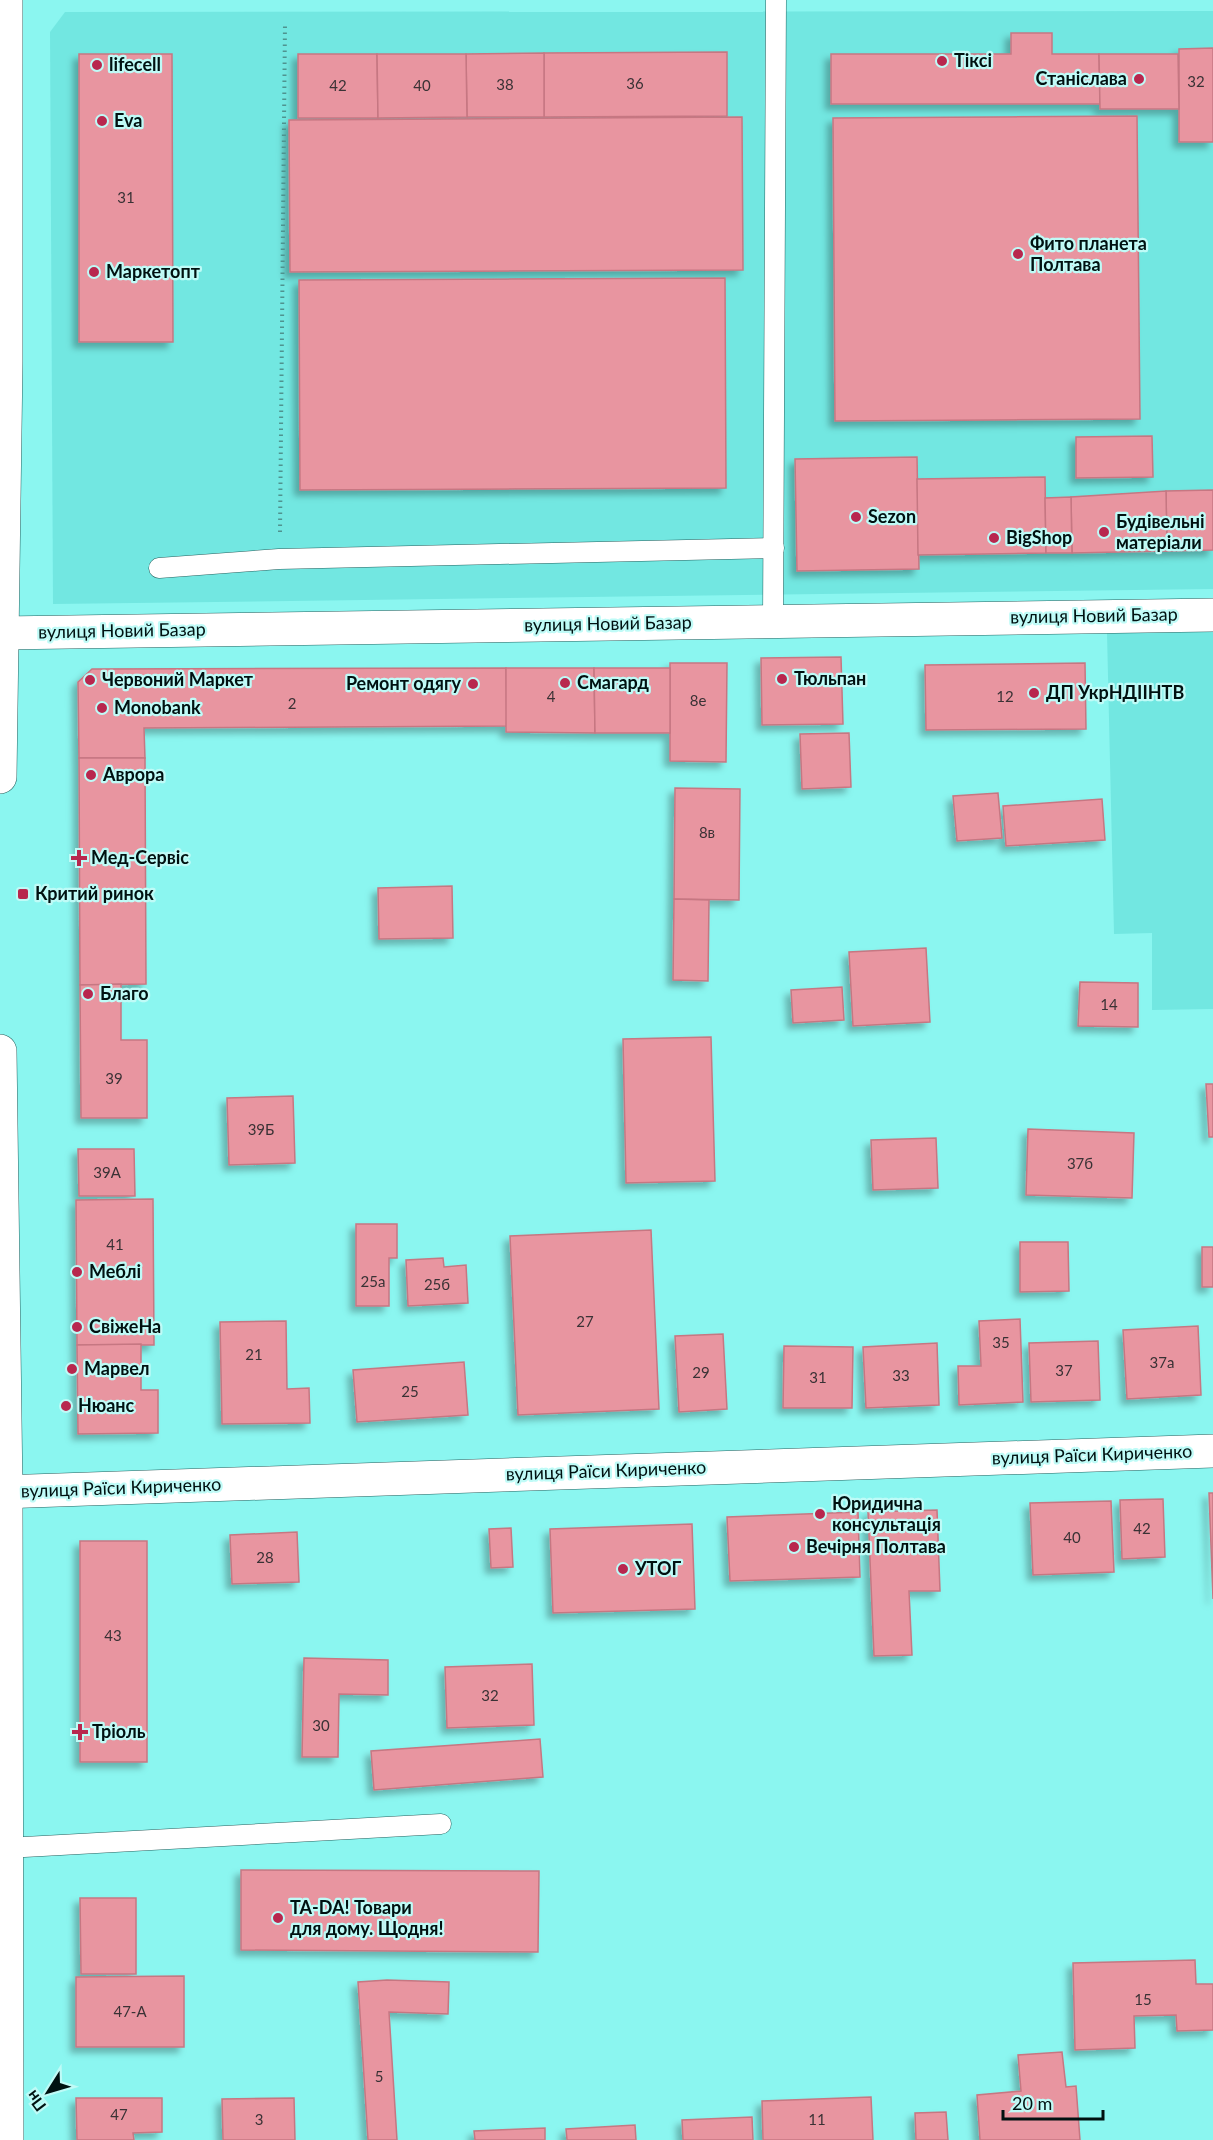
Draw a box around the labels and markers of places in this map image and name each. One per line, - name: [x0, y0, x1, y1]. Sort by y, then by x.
- place label: Тіксі: [954, 49, 992, 71]
- place label: lifecell: [109, 53, 161, 75]
- marker: Тіксі: [935, 54, 949, 68]
- marker: lifecell: [90, 58, 104, 72]
- place label: Станіслава: [1036, 67, 1127, 89]
- marker: Станіслава: [1132, 72, 1146, 86]
- place label: Eva: [114, 109, 142, 131]
- marker: Eva: [95, 114, 109, 128]
- place label: Фито планета Полтава: [1030, 232, 1147, 275]
- marker: Фито планета Полтава: [1011, 247, 1025, 261]
- place label: Маркетопт: [106, 260, 201, 282]
- marker: Маркетопт: [87, 265, 101, 279]
- place label: Sezon: [868, 505, 916, 527]
- marker: Sezon: [849, 510, 863, 524]
- place label: Будівельні матеріали: [1116, 510, 1205, 553]
- marker: Будівельні матеріали: [1097, 525, 1111, 539]
- place label: BigShop: [1006, 526, 1072, 548]
- marker: BigShop: [987, 531, 1001, 545]
- place label: Тюльпан: [794, 667, 866, 689]
- place label: Червоний Маркет: [102, 668, 254, 690]
- place label: Смагард: [577, 671, 650, 693]
- place label: Ремонт одягу: [346, 672, 461, 694]
- marker: Тюльпан: [775, 672, 789, 686]
- marker: Червоний Маркет: [83, 673, 97, 687]
- marker: Смагард: [558, 676, 572, 690]
- marker: Ремонт одягу: [466, 677, 480, 691]
- place label: ДП УкрНДІІНТВ: [1046, 681, 1184, 703]
- marker: ДП УкрНДІІНТВ: [1027, 686, 1041, 700]
- place label: Monobank: [114, 696, 201, 718]
- marker: Monobank: [95, 701, 109, 715]
- place label: Аврора: [102, 763, 164, 785]
- marker: Аврора: [84, 768, 98, 782]
- place label: Мед-Сервіс: [91, 846, 189, 868]
- marker: Мед-Сервіс: [72, 851, 86, 865]
- place label: Критий ринок: [35, 882, 154, 904]
- marker: Критий ринок: [16, 887, 30, 901]
- place label: Благо: [100, 982, 149, 1004]
- marker: Благо: [81, 987, 95, 1001]
- place label: Меблі: [89, 1260, 141, 1282]
- marker: Меблі: [70, 1265, 84, 1279]
- place label: СвіжеНа: [89, 1315, 161, 1337]
- marker: СвіжеНа: [70, 1320, 84, 1334]
- place label: Марвел: [84, 1357, 150, 1379]
- marker: Марвел: [65, 1362, 79, 1376]
- place label: Нюанс: [78, 1394, 135, 1416]
- marker: Нюанс: [59, 1399, 73, 1413]
- place label: Юридична консультація: [832, 1492, 941, 1535]
- marker: Юридична консультація: [813, 1507, 827, 1521]
- place label: Вечірня Полтава: [806, 1535, 946, 1557]
- marker: Вечірня Полтава: [787, 1540, 801, 1554]
- place label: УТОГ: [634, 1557, 682, 1579]
- marker: УТОГ: [616, 1562, 630, 1576]
- place label: Тріоль: [92, 1720, 146, 1742]
- marker: Тріоль: [73, 1725, 87, 1739]
- place label: TA-DA! Товари для дому. Щодня!: [290, 1896, 444, 1939]
- marker: TA-DA! Товари для дому. Щодня!: [271, 1911, 285, 1925]

